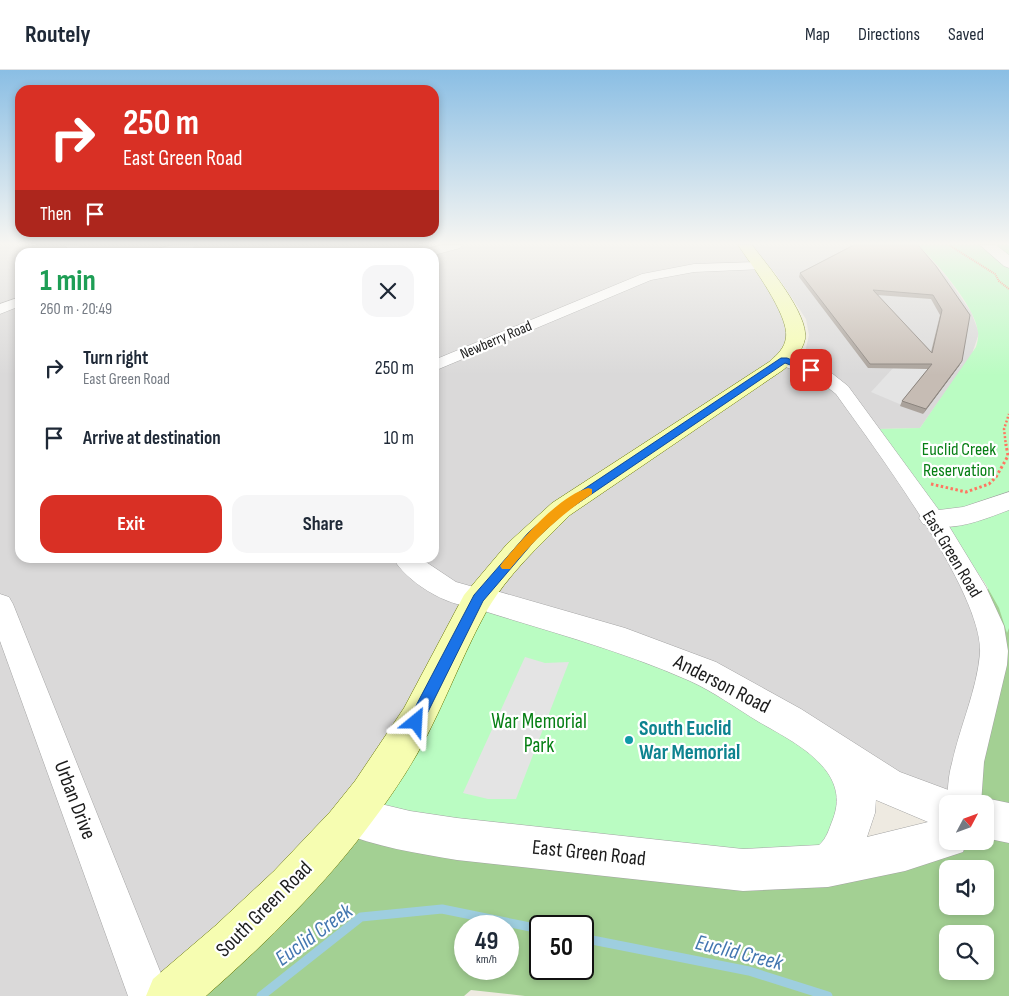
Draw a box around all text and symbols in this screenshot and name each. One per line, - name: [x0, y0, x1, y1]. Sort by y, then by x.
- text: Routely: [25, 20, 90, 49]
- text: Map: [805, 24, 830, 45]
- text: Directions: [858, 24, 920, 45]
- text: Saved: [948, 24, 984, 45]
- text: 250 m: [123, 102, 199, 145]
- icon: right: [40, 105, 105, 170]
- text: East Green Road: [123, 145, 243, 172]
- icon: arrive: [81, 200, 109, 228]
- text: Then: [40, 203, 71, 226]
- text: 1 min: [40, 263, 96, 299]
- button: close: [362, 265, 414, 317]
- text: 260 m · 20:49: [40, 300, 112, 319]
- street label: Newberry Road: [457, 316, 535, 364]
- text: Turn right: [83, 347, 148, 370]
- pin: [790, 349, 832, 391]
- icon: right: [40, 354, 68, 382]
- icon: arrive: [797, 356, 825, 384]
- text: 250 m: [375, 357, 414, 380]
- text: East Green Road: [83, 370, 170, 389]
- icon: arrive: [40, 424, 68, 452]
- text: Arrive at destination: [83, 427, 221, 450]
- text: 10 m: [384, 427, 414, 450]
- park label: Euclid Creek Reservation: [922, 439, 996, 481]
- button: Exit: [40, 495, 222, 553]
- button: Share: [232, 495, 414, 553]
- street label: East Green Road: [918, 507, 986, 601]
- street label: Anderson Road: [669, 649, 774, 719]
- position arrow: [389, 695, 441, 747]
- park label: War Memorial Park: [491, 709, 587, 758]
- place label: South Euclid War Memorial: [639, 716, 740, 765]
- marker: South Euclid War Memorial: [623, 734, 635, 746]
- street label: Urban Drive: [49, 757, 101, 843]
- north arrow: [939, 795, 994, 850]
- map controls: [939, 795, 994, 980]
- street label: East Green Road: [531, 835, 647, 871]
- street label: South Green Road: [211, 856, 317, 962]
- button: sound: [939, 860, 994, 915]
- water label: Euclid Creek: [270, 897, 359, 972]
- speed limit sign: 50: [529, 915, 594, 980]
- button: search: [939, 925, 994, 980]
- text: 49: [475, 926, 498, 957]
- water label: Euclid Creek: [693, 929, 786, 977]
- text: km/h: [476, 952, 497, 967]

